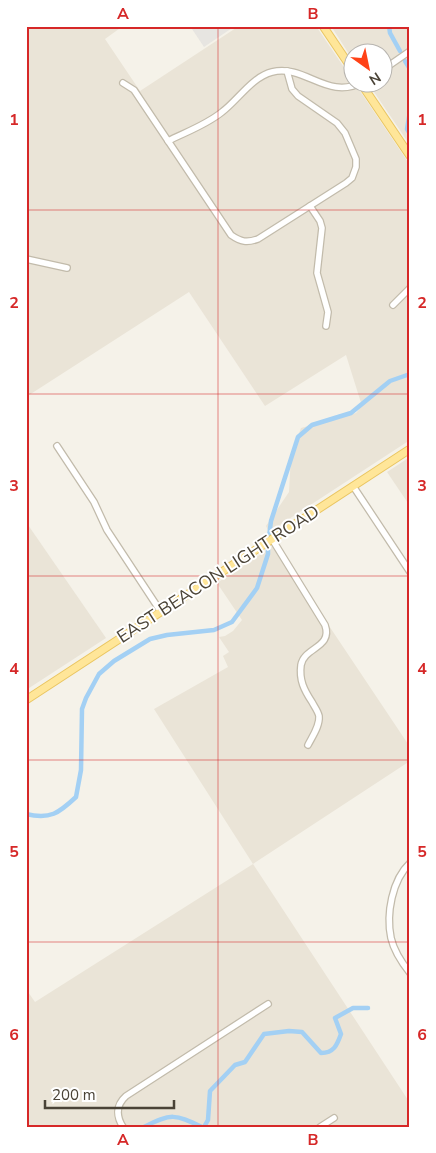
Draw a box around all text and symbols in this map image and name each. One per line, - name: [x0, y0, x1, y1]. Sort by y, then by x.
- text: A: [117, 3, 129, 25]
- text: B: [307, 3, 319, 25]
- north arrow: [344, 42, 394, 92]
- text: N: [365, 68, 384, 89]
- text: 1: [9, 109, 19, 131]
- text: 1: [417, 109, 427, 131]
- text: 2: [9, 292, 19, 314]
- text: 2: [417, 292, 427, 314]
- text: 3: [9, 475, 19, 497]
- text: 3: [417, 475, 427, 497]
- street label: EAST BEACON LIGHT ROAD: [112, 499, 324, 649]
- text: 4: [9, 658, 19, 680]
- text: 4: [417, 658, 427, 680]
- text: 5: [9, 841, 19, 863]
- text: 5: [417, 841, 427, 863]
- text: 6: [9, 1024, 19, 1046]
- text: 6: [417, 1024, 427, 1046]
- scale bar: [45, 1078, 174, 1110]
- text: 200 m: [52, 1085, 96, 1105]
- text: A: [117, 1129, 129, 1151]
- text: B: [307, 1129, 319, 1151]

